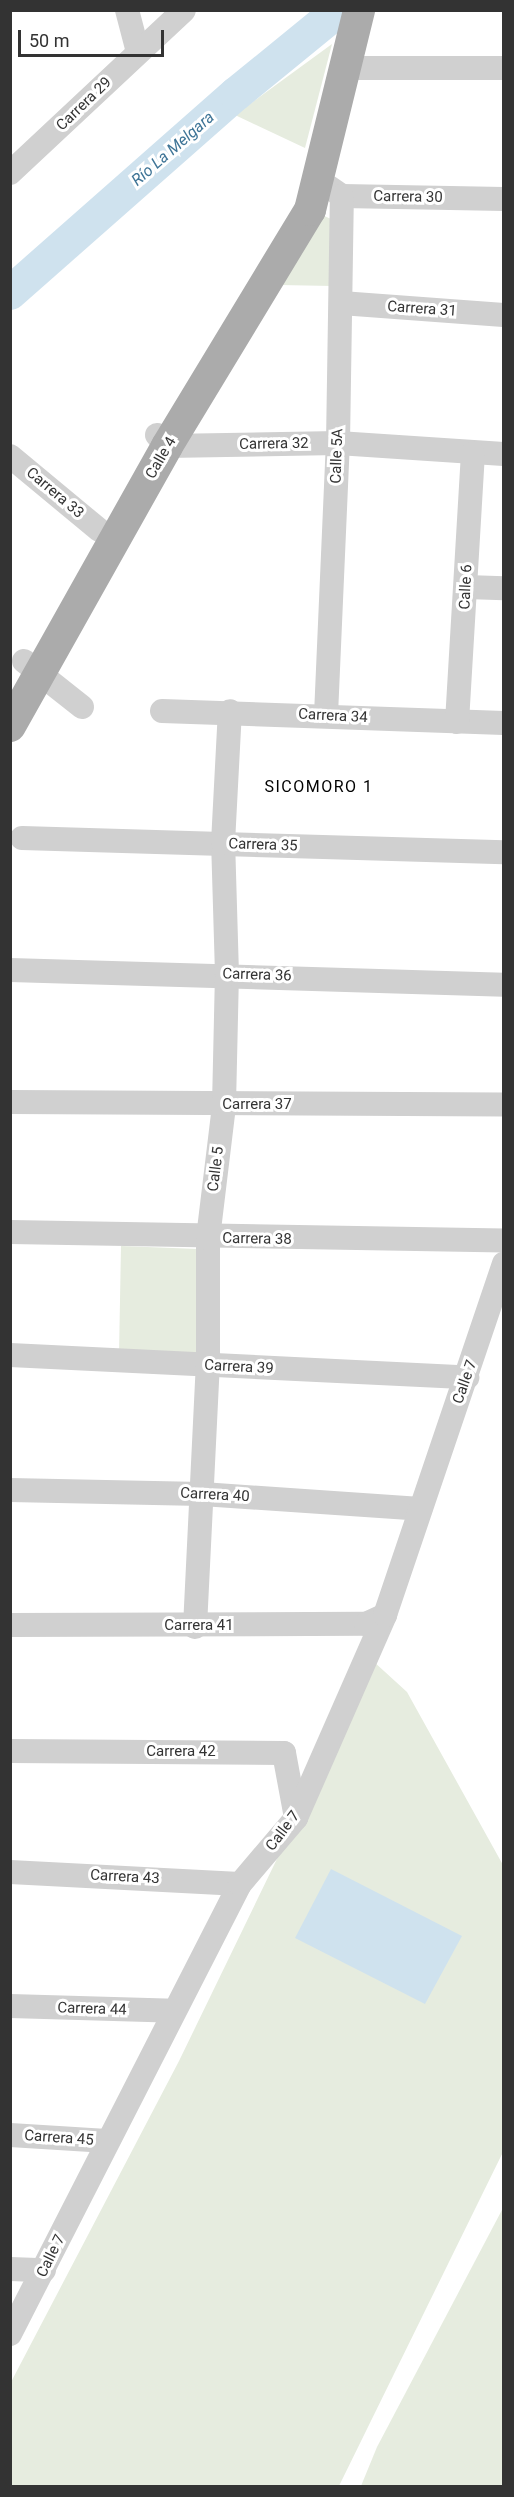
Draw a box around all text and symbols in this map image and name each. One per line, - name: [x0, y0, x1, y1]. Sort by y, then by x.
- scale bar: [21, 18, 166, 56]
- text: 50 m: [29, 30, 69, 51]
- street label: Carrera 29: [53, 73, 115, 135]
- water label: Río La Melgara: [128, 108, 218, 190]
- street label: Carrera 30: [373, 187, 443, 207]
- street label: Carrera 31: [387, 298, 457, 320]
- street label: Calle 5A: [327, 428, 347, 484]
- street label: Calle 4: [142, 434, 180, 482]
- street label: Carrera 32: [239, 434, 309, 454]
- street label: Carrera 33: [23, 464, 87, 522]
- street label: Calle 6: [456, 564, 476, 610]
- street label: Carrera 34: [298, 705, 368, 727]
- district label: SICOMORO 1: [264, 777, 374, 797]
- street label: Carrera 35: [228, 835, 298, 855]
- street label: Carrera 36: [222, 965, 292, 985]
- street label: Carrera 37: [222, 1096, 292, 1114]
- street label: Calle 5: [204, 1145, 228, 1193]
- street label: Carrera 38: [222, 1229, 292, 1249]
- street label: Carrera 39: [204, 1356, 274, 1378]
- street label: Calle 7: [449, 1358, 481, 1406]
- street label: Carrera 40: [180, 1484, 250, 1506]
- street label: Carrera 41: [164, 1617, 234, 1635]
- street label: Carrera 42: [146, 1743, 216, 1761]
- street label: Calle 7: [262, 1807, 304, 1855]
- street label: Carrera 43: [90, 1866, 160, 1888]
- street label: Carrera 44: [57, 1999, 127, 2019]
- street label: Carrera 45: [24, 2127, 94, 2149]
- street label: Calle 7: [33, 2232, 69, 2280]

